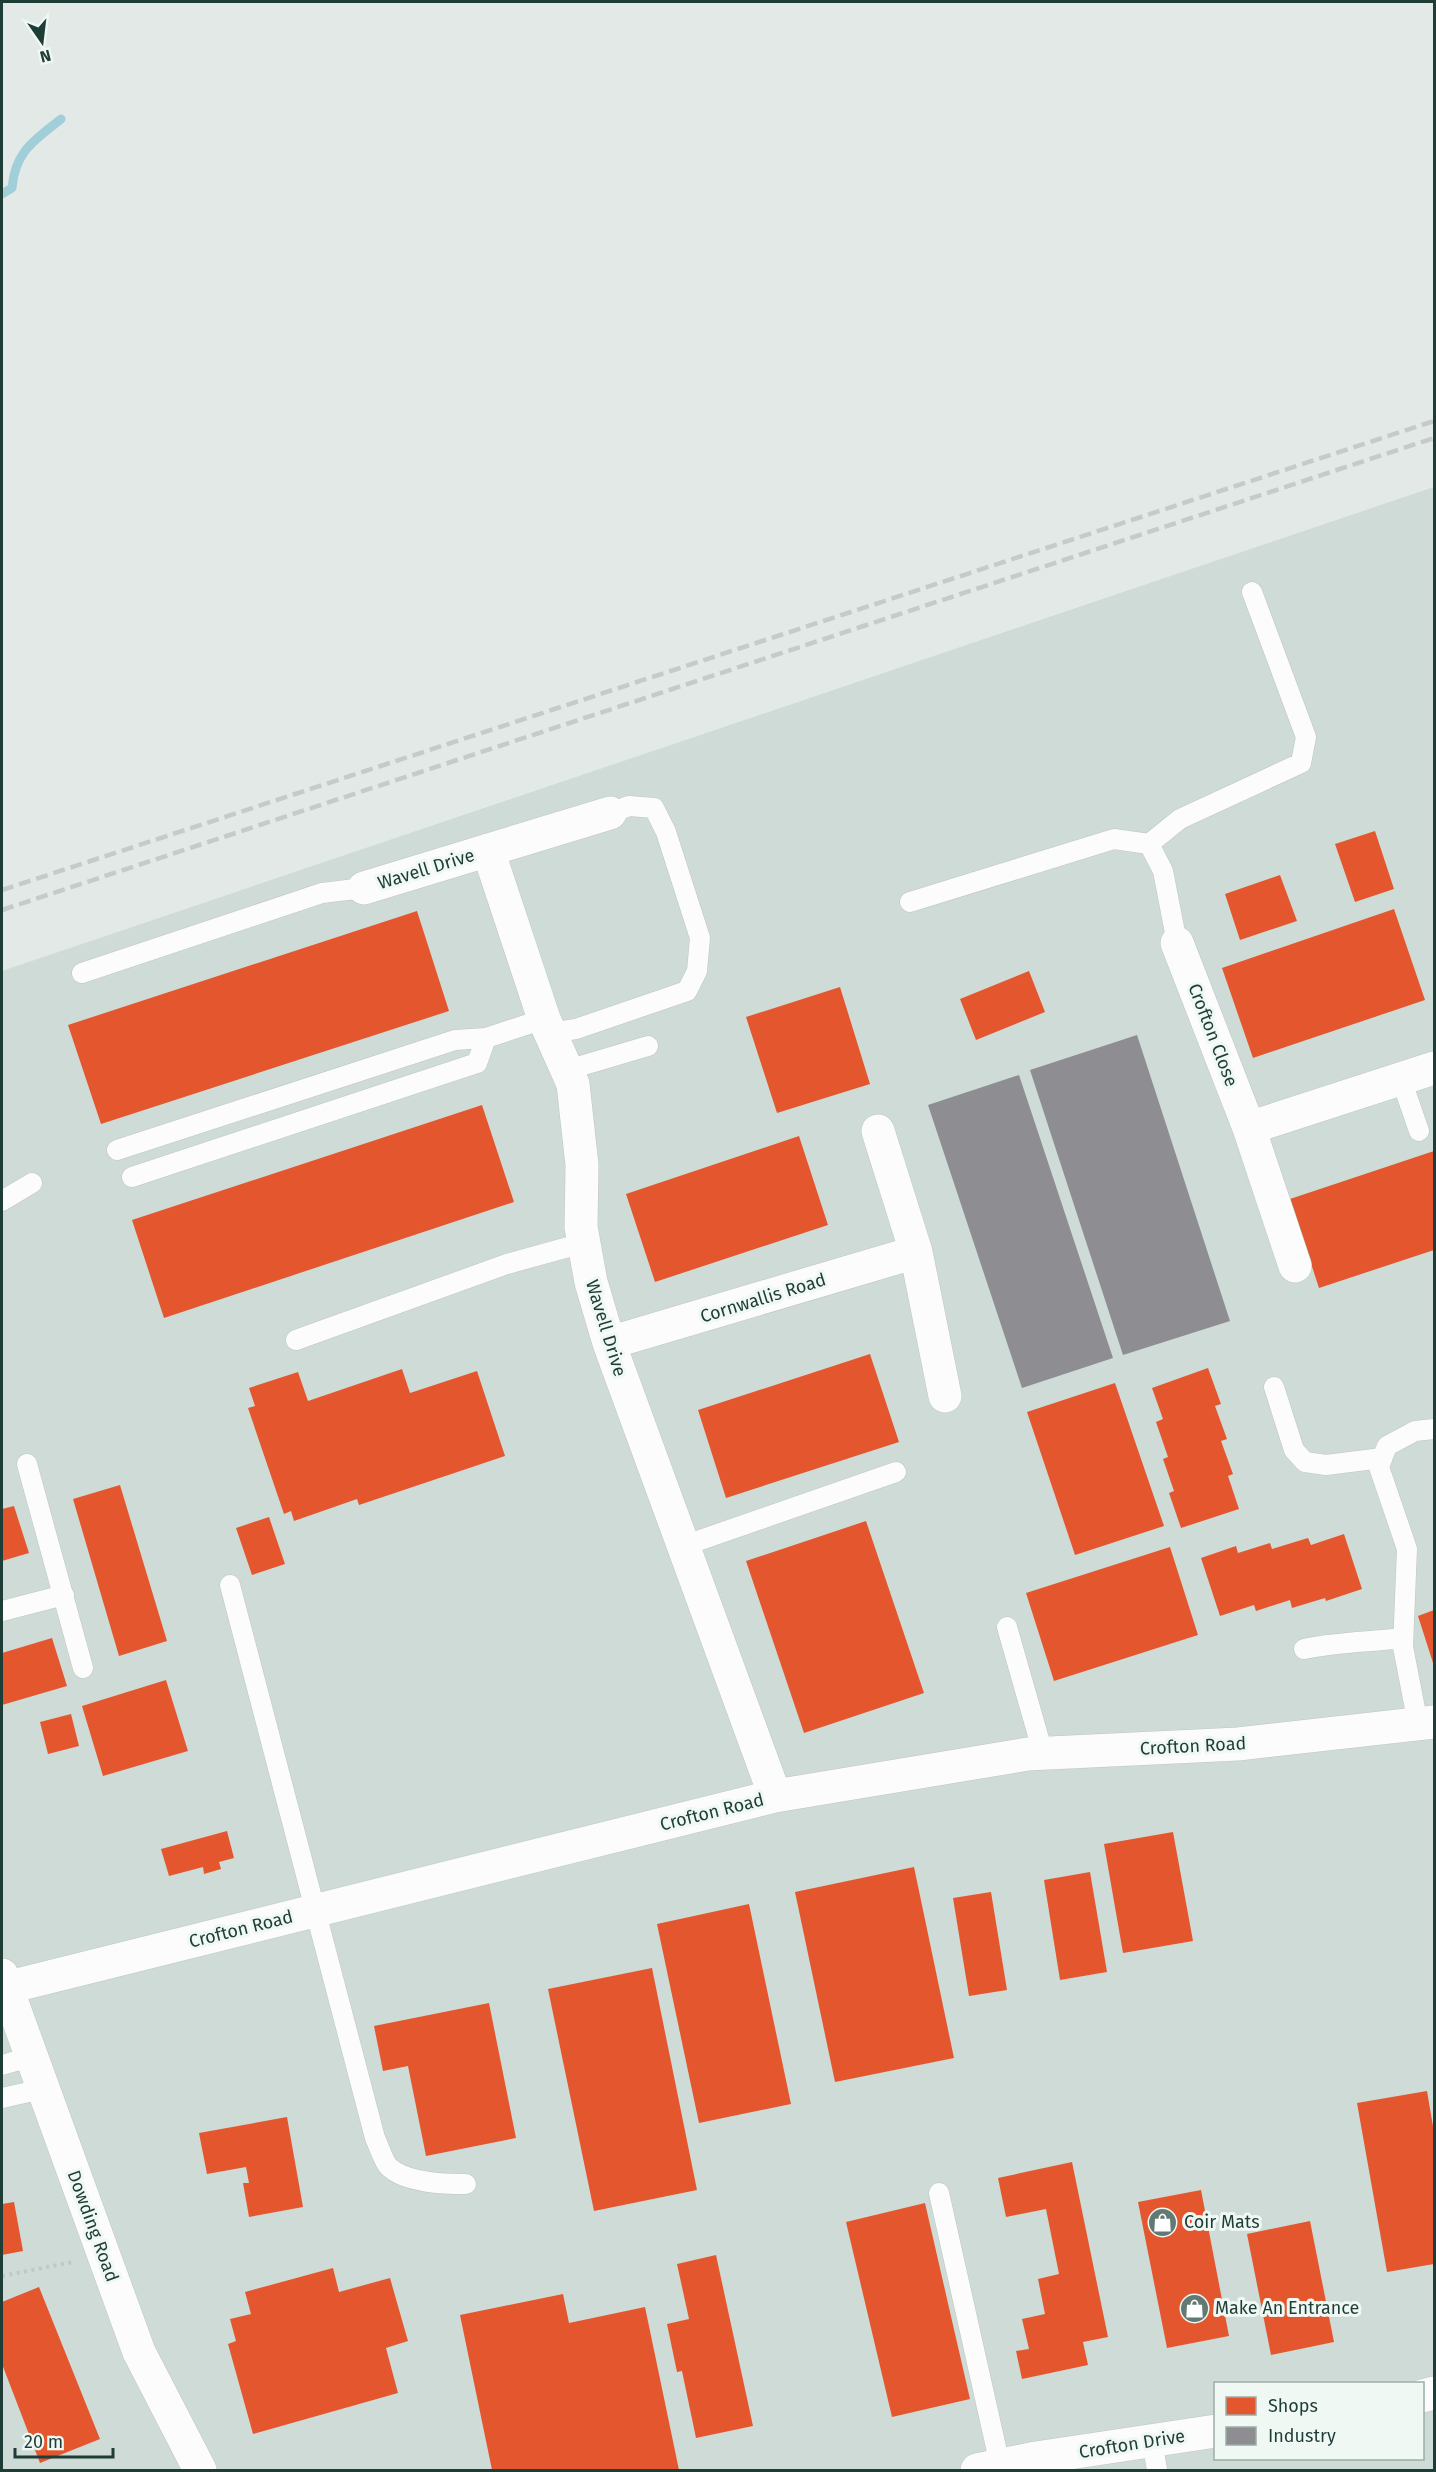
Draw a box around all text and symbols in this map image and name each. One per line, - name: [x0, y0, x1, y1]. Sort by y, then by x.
- north arrow: [12, 12, 72, 72]
- text: N: [38, 46, 53, 67]
- street label: Wavell Drive: [375, 844, 477, 894]
- street label: Crofton Close: [1183, 980, 1243, 1090]
- street label: Cornwallis Road: [697, 1268, 829, 1328]
- street label: Wavell Drive: [581, 1277, 631, 1379]
- street label: Crofton Road: [1139, 1732, 1247, 1760]
- street label: Crofton Road: [658, 1788, 766, 1836]
- street label: Crofton Road: [187, 1905, 295, 1953]
- street label: Dowding Road: [63, 2167, 123, 2285]
- shop icon: Coir Mats: [1147, 2206, 1179, 2238]
- place label: Coir Mats: [1184, 2211, 1260, 2233]
- shop icon: Make An Entrance: [1178, 2292, 1210, 2324]
- place label: Make An Entrance: [1215, 2297, 1359, 2319]
- legend: [1214, 2382, 1424, 2460]
- text: Shops: [1268, 2395, 1318, 2417]
- scale bar: [15, 2421, 112, 2459]
- street label: Crofton Drive: [1077, 2425, 1187, 2463]
- text: Industry: [1268, 2425, 1336, 2447]
- text: 20 m: [24, 2431, 63, 2453]

